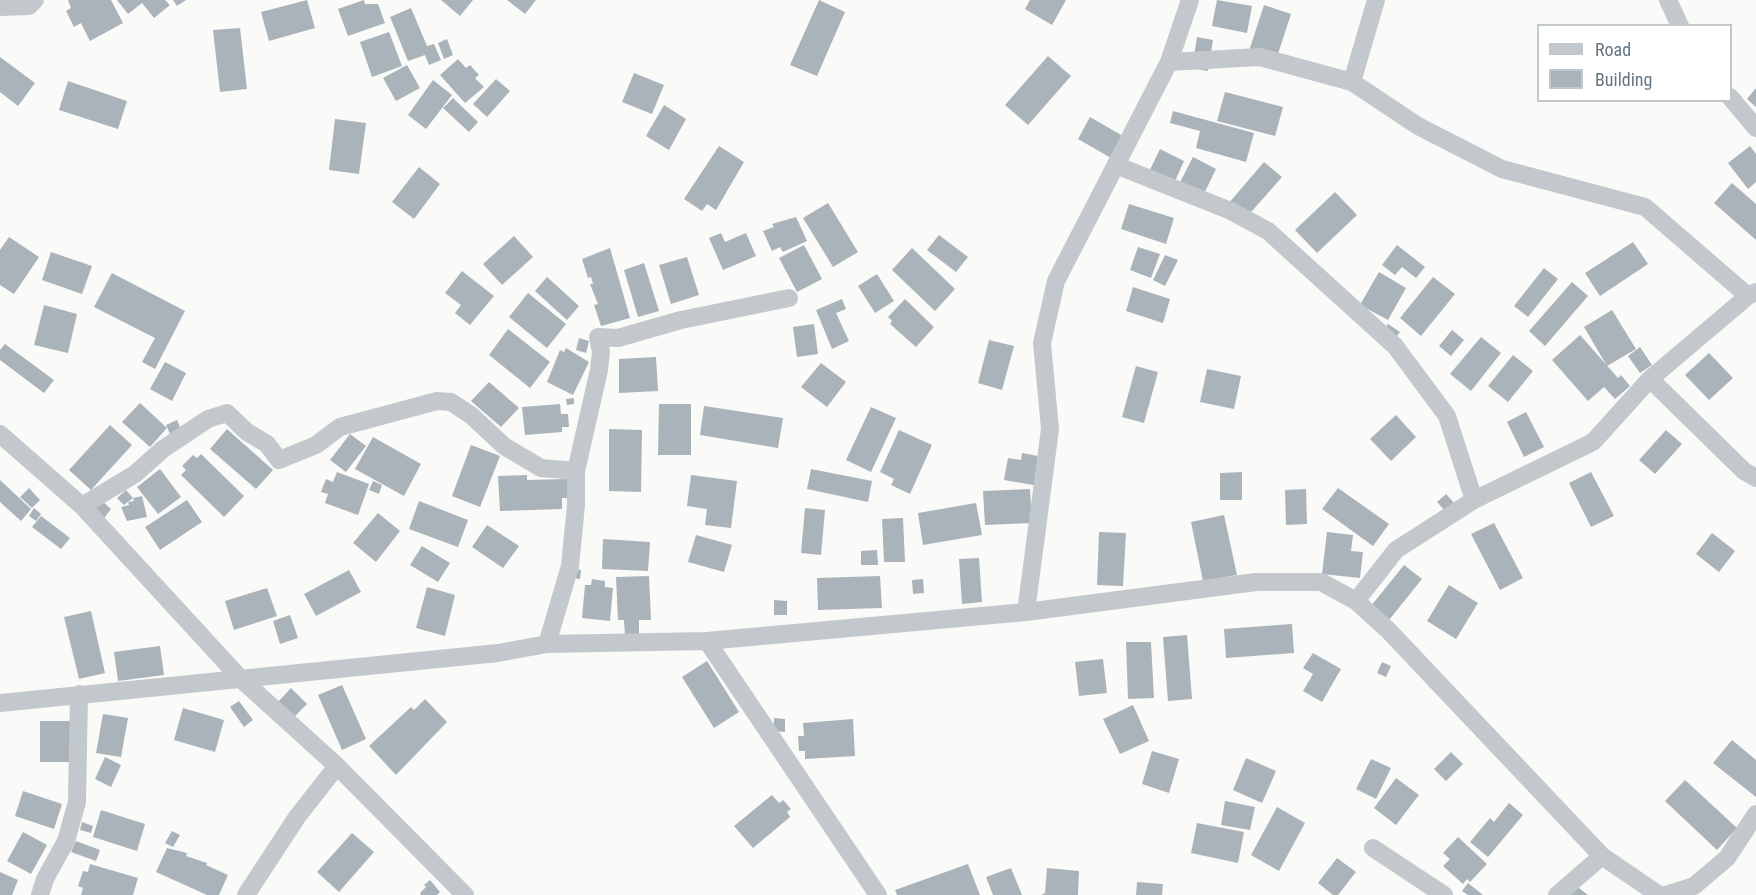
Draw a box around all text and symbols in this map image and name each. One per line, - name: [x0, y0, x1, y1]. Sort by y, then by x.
- legend: [1537, 24, 1732, 102]
- text: Road: [1595, 39, 1631, 60]
- text: Building: [1595, 69, 1652, 90]

